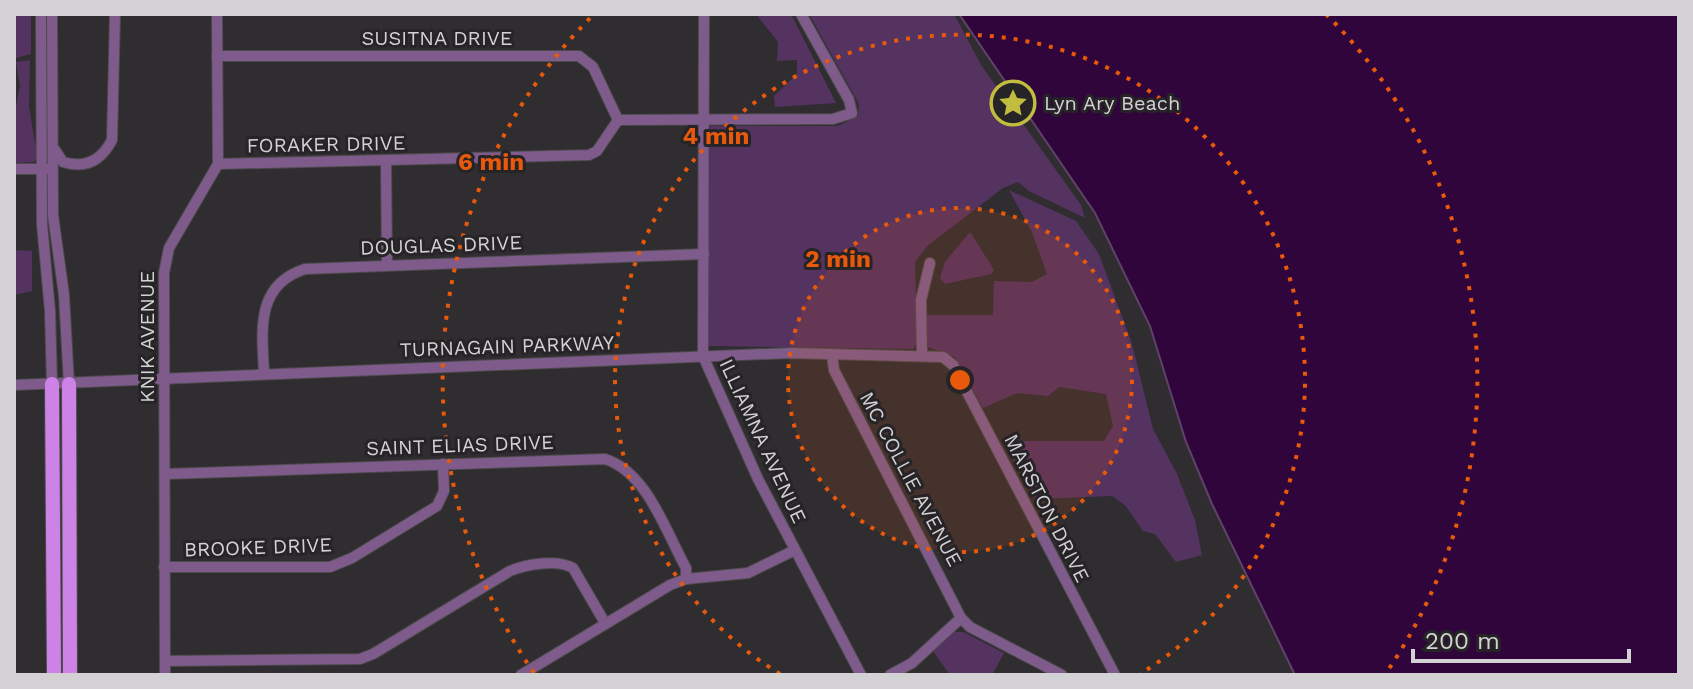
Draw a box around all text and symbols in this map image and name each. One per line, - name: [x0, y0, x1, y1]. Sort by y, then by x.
- street label: SUSITNA DRIVE: [361, 26, 513, 50]
- place icon: Lyn Ary Beach: [989, 79, 1037, 127]
- place label: Lyn Ary Beach: [1044, 91, 1180, 115]
- text: 4 min: [683, 122, 749, 150]
- street label: FORAKER DRIVE: [246, 131, 406, 157]
- text: 6 min: [458, 148, 524, 176]
- street label: DOUGLAS DRIVE: [360, 230, 522, 260]
- text: 2 min: [805, 245, 871, 273]
- street label: KNIK AVENUE: [135, 271, 159, 403]
- street label: TURNAGAIN PARKWAY: [399, 330, 615, 362]
- street label: ILLIAMNA AVENUE: [714, 355, 812, 527]
- centre of rings: [946, 366, 974, 394]
- street label: MC COLLIE AVENUE: [855, 388, 967, 570]
- street label: SAINT ELIAS DRIVE: [366, 430, 554, 460]
- street label: MARSTON DRIVE: [999, 430, 1095, 586]
- street label: BROOKE DRIVE: [184, 532, 332, 562]
- scale bar: [1413, 613, 1629, 663]
- text: 200 m: [1425, 627, 1500, 655]

